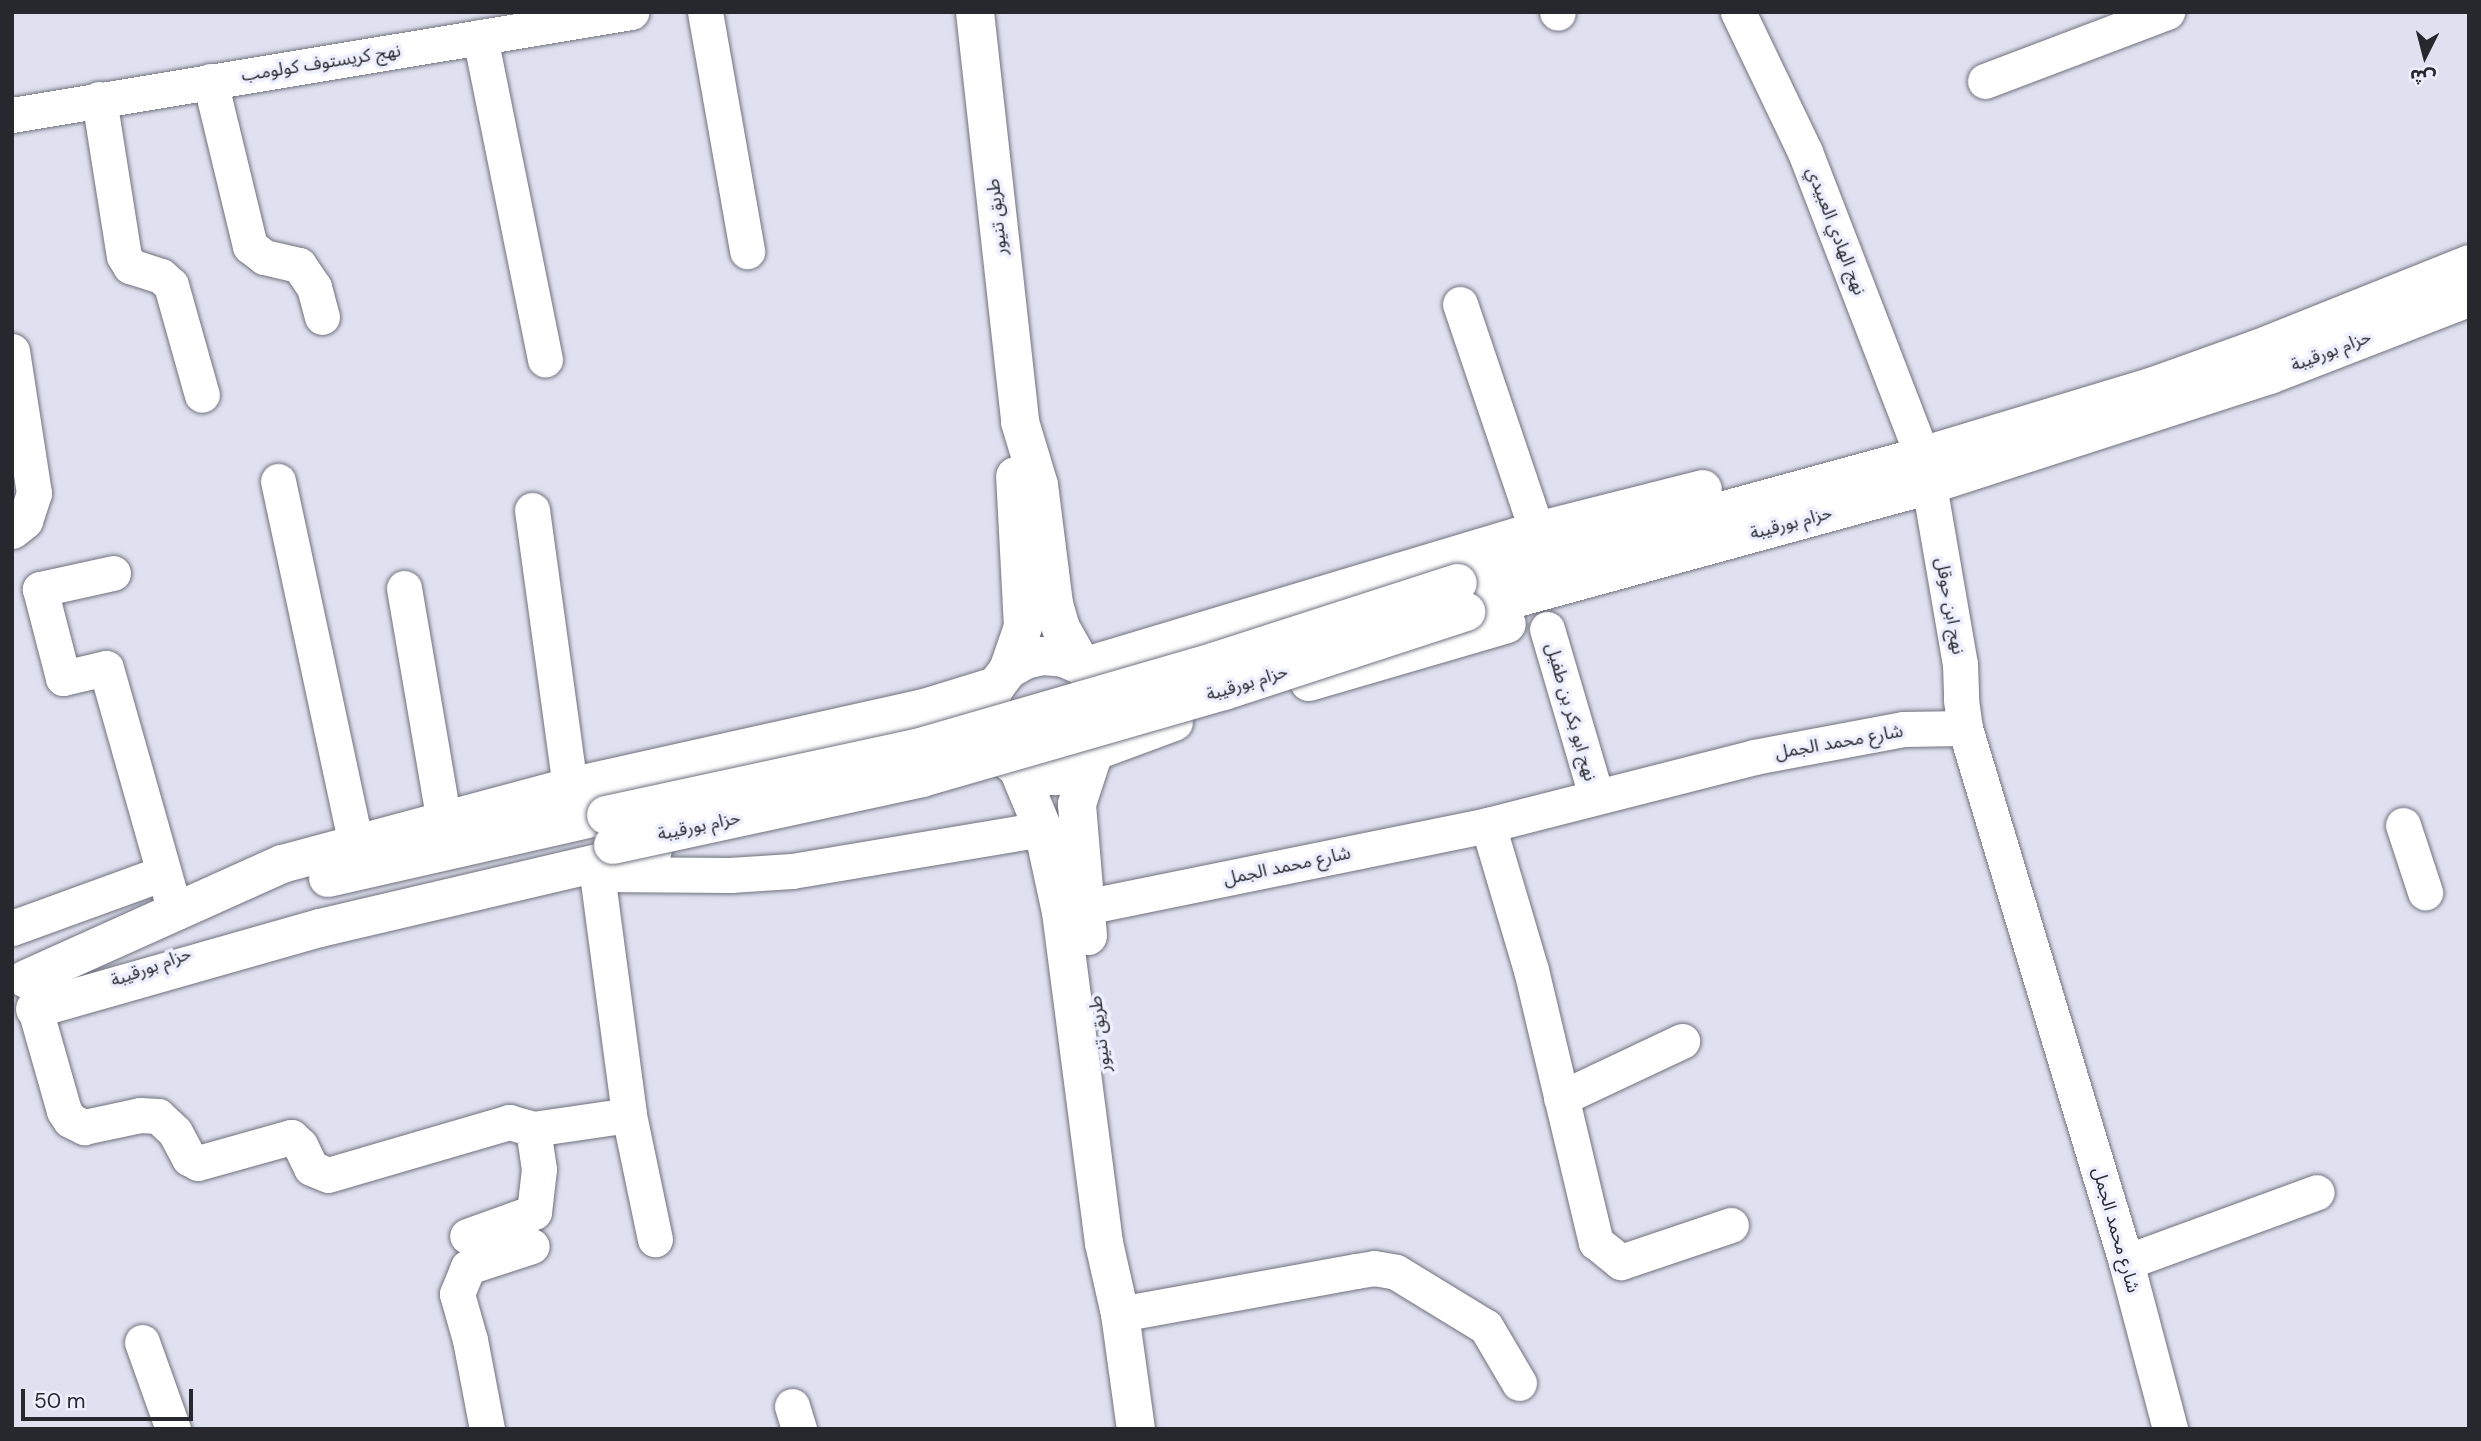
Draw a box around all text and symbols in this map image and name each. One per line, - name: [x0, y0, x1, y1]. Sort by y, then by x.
- north arrow: [2390, 21, 2460, 91]
- street label: نهج كريستوف كولومب: [240, 40, 402, 86]
- text: ش: [2409, 64, 2437, 91]
- street label: نهج الهادي العبيدي: [1802, 164, 1870, 298]
- street label: طريق تنيور: [982, 178, 1012, 256]
- street label: حزام بورقيبة: [2288, 326, 2374, 376]
- street label: حزام بورقيبة: [1748, 502, 1834, 544]
- street label: نهج ابن حوقل: [1931, 556, 1969, 656]
- street label: نهج ابو بكر بن طفيل: [1541, 641, 1601, 783]
- street label: حزام بورقيبة: [1204, 660, 1290, 706]
- street label: شارع محمد الجمل: [1773, 720, 1905, 764]
- street label: حزام بورقيبة: [656, 807, 742, 845]
- street label: شارع محمد الجمل: [1221, 842, 1353, 890]
- street label: حزام بورقيبة: [108, 942, 194, 992]
- street label: طريق تنيور: [1085, 995, 1115, 1073]
- street label: شارع محمد الجمل: [2088, 1165, 2144, 1295]
- scale bar: [24, 1374, 196, 1418]
- text: 50 m: [34, 1387, 85, 1415]

